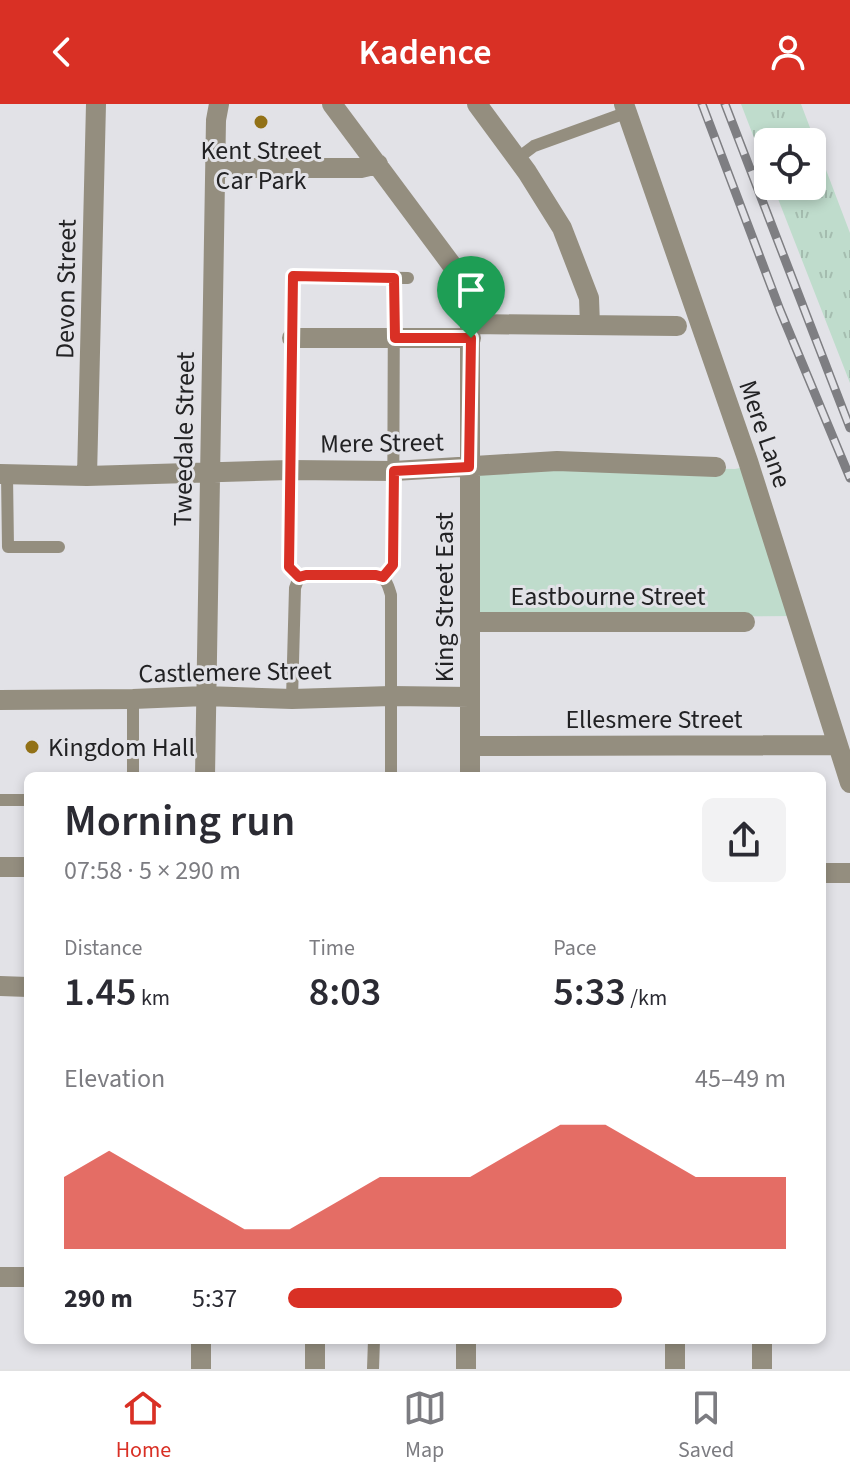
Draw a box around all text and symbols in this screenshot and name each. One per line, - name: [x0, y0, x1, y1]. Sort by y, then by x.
- text: Kadence: [359, 27, 491, 78]
- icon: back: [40, 30, 84, 74]
- icon: person: [766, 30, 810, 74]
- marker: Kent Street Car Park: [252, 113, 270, 131]
- map controls: [754, 128, 826, 200]
- button: locate: [754, 128, 826, 200]
- place label: Kent Street Car Park: [200, 132, 322, 199]
- street label: Devon Street: [46, 219, 86, 359]
- pin: [437, 256, 505, 338]
- icon: arrive: [449, 268, 493, 312]
- street label: Tweedale Street: [164, 351, 204, 527]
- street label: Mere Lane: [729, 375, 801, 493]
- street label: Mere Street: [320, 423, 444, 463]
- street label: King Street East: [426, 512, 463, 682]
- street label: Eastbourne Street: [510, 578, 706, 615]
- street label: Castlemere Street: [138, 652, 332, 692]
- street label: Ellesmere Street: [565, 701, 743, 738]
- place label: Kingdom Hall: [48, 729, 195, 766]
- marker: Kingdom Hall: [23, 738, 41, 756]
- text: Morning run: [64, 790, 295, 853]
- button: share: [702, 798, 786, 882]
- text: 07:58 · 5 × 290 m: [64, 852, 241, 889]
- text: Distance: [64, 932, 142, 964]
- text: Time: [309, 932, 355, 964]
- text: Pace: [553, 932, 596, 964]
- text: 1.45: [64, 964, 137, 1021]
- text: 8:03: [309, 964, 381, 1021]
- text: 5:33: [553, 964, 626, 1021]
- text: km: [137, 982, 170, 1014]
- text: /km: [626, 982, 667, 1014]
- text: Elevation: [64, 1060, 165, 1097]
- text: 45–49 m: [695, 1060, 786, 1097]
- text: 290 m: [64, 1280, 133, 1317]
- text: 5:37: [192, 1280, 237, 1317]
- tab: Home: [116, 1386, 171, 1466]
- tab: Map: [403, 1386, 447, 1466]
- tab: Saved: [678, 1386, 734, 1466]

